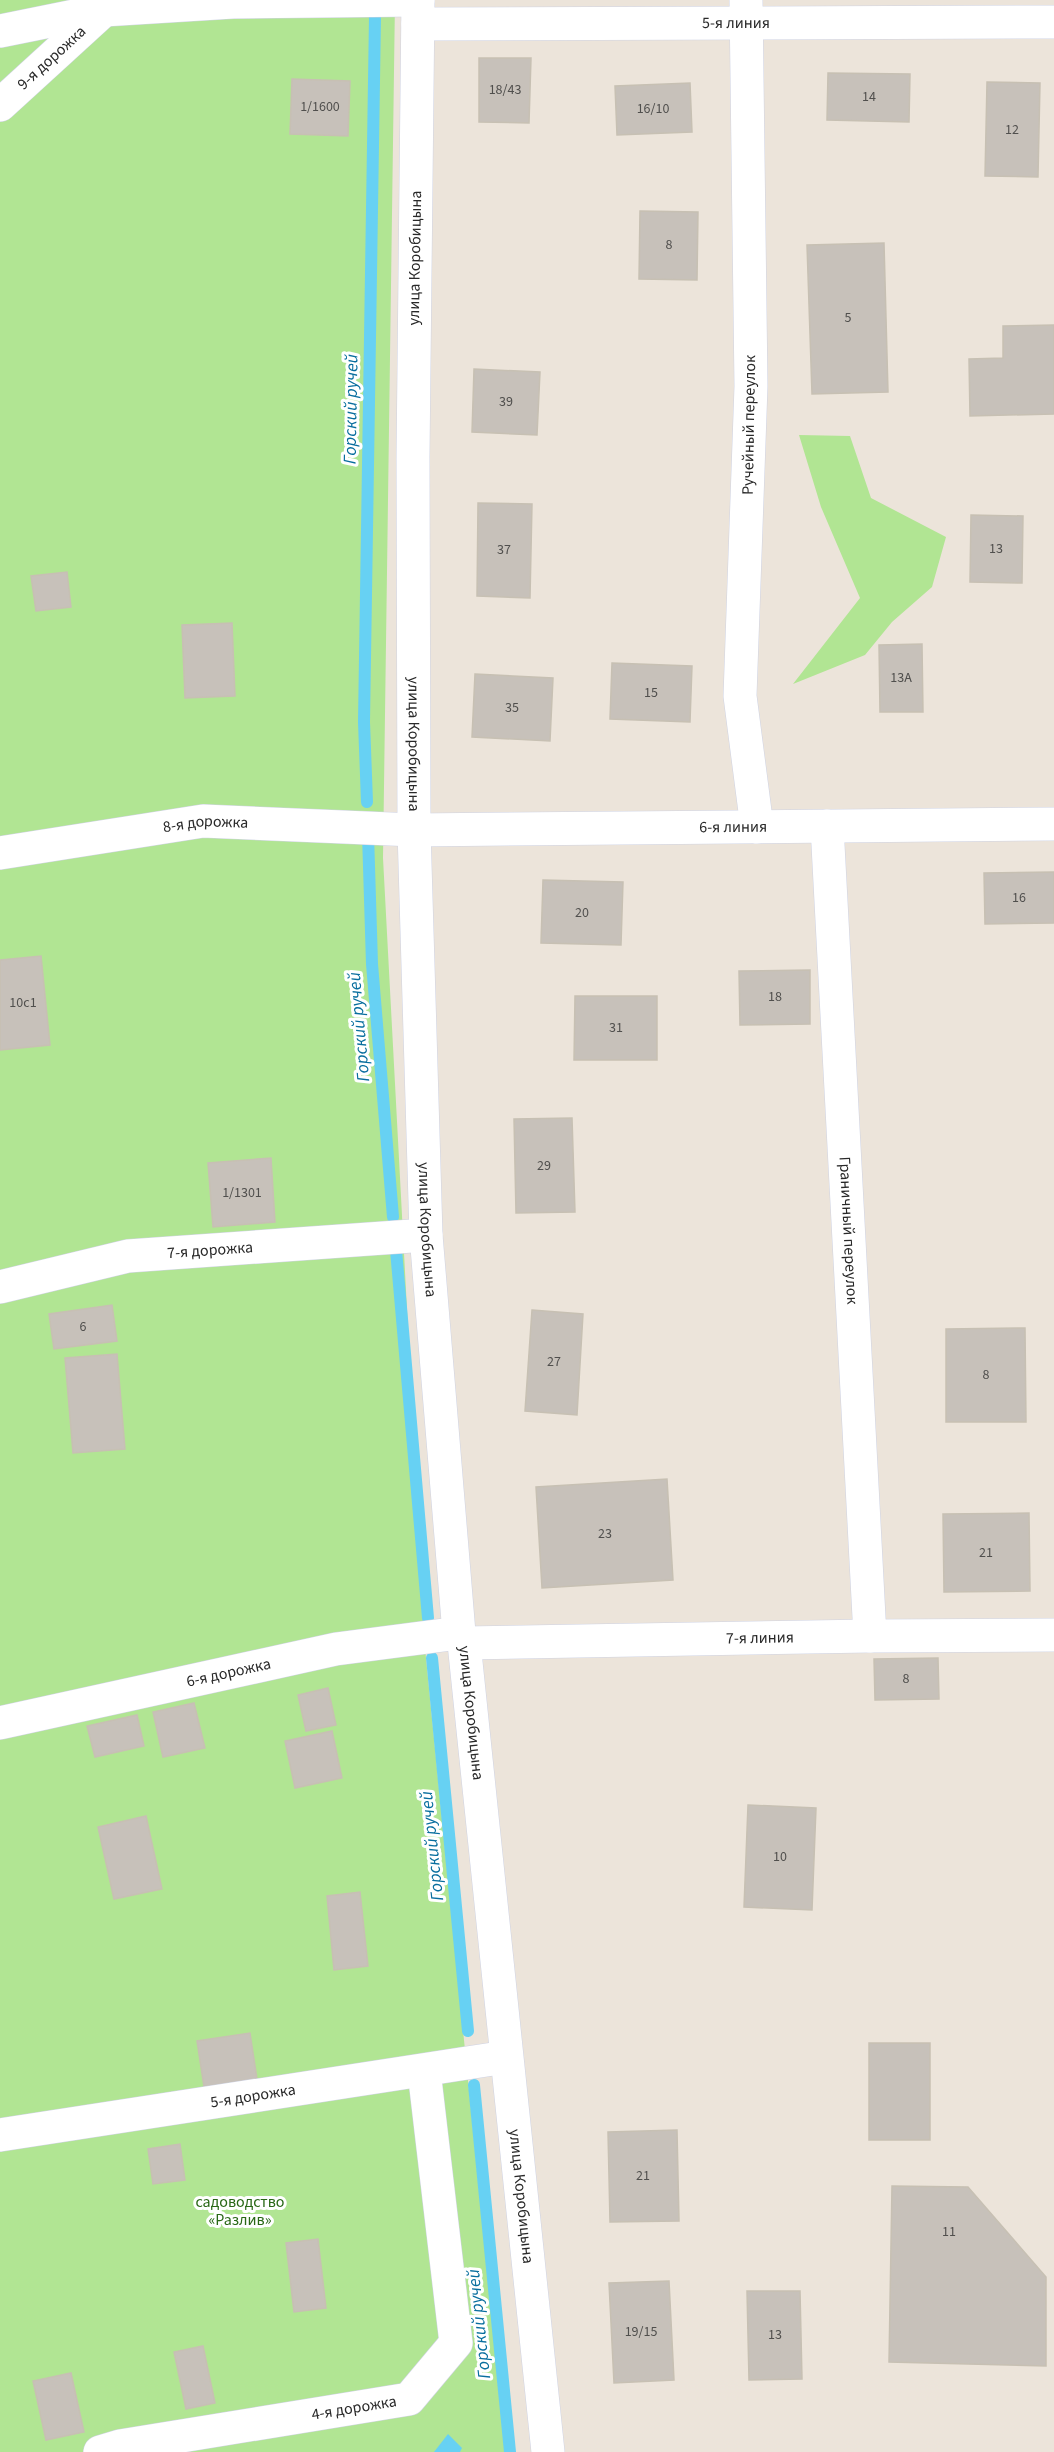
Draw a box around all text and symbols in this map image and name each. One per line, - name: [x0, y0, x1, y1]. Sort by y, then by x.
- street label: 5-я линия: [702, 12, 770, 34]
- street label: 9-я дорожка: [13, 21, 91, 95]
- house number: 18/43: [489, 80, 521, 100]
- house number: 14: [862, 87, 876, 107]
- house number: 1/1600: [300, 97, 340, 117]
- house number: 16/10: [637, 99, 669, 119]
- house number: 12: [1005, 120, 1019, 140]
- street label: улица Коробицына: [403, 190, 427, 326]
- house number: 8: [666, 235, 673, 255]
- house number: 5: [845, 308, 852, 328]
- water label: Горский ручей: [338, 354, 364, 464]
- street label: Ручейный переулок: [737, 355, 761, 495]
- house number: 39: [499, 392, 513, 412]
- house number: 13: [989, 539, 1003, 559]
- house number: 37: [497, 540, 511, 560]
- house number: 13А: [890, 668, 912, 688]
- street label: улица Коробицына: [403, 676, 425, 812]
- house number: 15: [644, 683, 658, 703]
- house number: 35: [505, 698, 519, 718]
- street label: 8-я дорожка: [161, 810, 249, 838]
- street label: 6-я линия: [699, 816, 767, 838]
- house number: 16: [1012, 888, 1026, 908]
- house number: 20: [575, 903, 589, 923]
- water label: Горский ручей: [342, 971, 376, 1083]
- house number: 18: [768, 987, 782, 1007]
- house number: 10с1: [9, 993, 37, 1013]
- house number: 31: [609, 1018, 623, 1038]
- house number: 29: [537, 1156, 551, 1176]
- street label: Граничный переулок: [834, 1156, 863, 1305]
- street label: улица Коробицына: [413, 1162, 442, 1298]
- house number: 1/1301: [222, 1183, 262, 1203]
- street label: 7-я дорожка: [166, 1236, 254, 1264]
- house number: 6: [80, 1317, 87, 1337]
- house number: 27: [547, 1352, 561, 1372]
- house number: 8: [983, 1365, 990, 1385]
- house number: 23: [598, 1524, 612, 1544]
- house number: 21: [979, 1543, 993, 1563]
- street label: 7-я линия: [726, 1626, 794, 1649]
- street label: улица Коробицына: [453, 1645, 489, 1781]
- street label: 6-я дорожка: [184, 1653, 273, 1693]
- house number: 8: [903, 1669, 910, 1689]
- water label: Горский ручей: [414, 1790, 450, 1902]
- house number: 10: [773, 1847, 787, 1867]
- street label: 5-я дорожка: [209, 2079, 297, 2113]
- street label: улица Коробицына: [504, 2128, 539, 2265]
- house number: 21: [636, 2166, 650, 2186]
- park label: садоводство «Разлив»: [195, 2191, 285, 2231]
- house number: 11: [942, 2222, 956, 2242]
- water label: Горский ручей: [461, 2268, 497, 2380]
- house number: 19/15: [625, 2322, 657, 2342]
- house number: 13: [768, 2325, 782, 2345]
- street label: 4-я дорожка: [310, 2390, 398, 2426]

